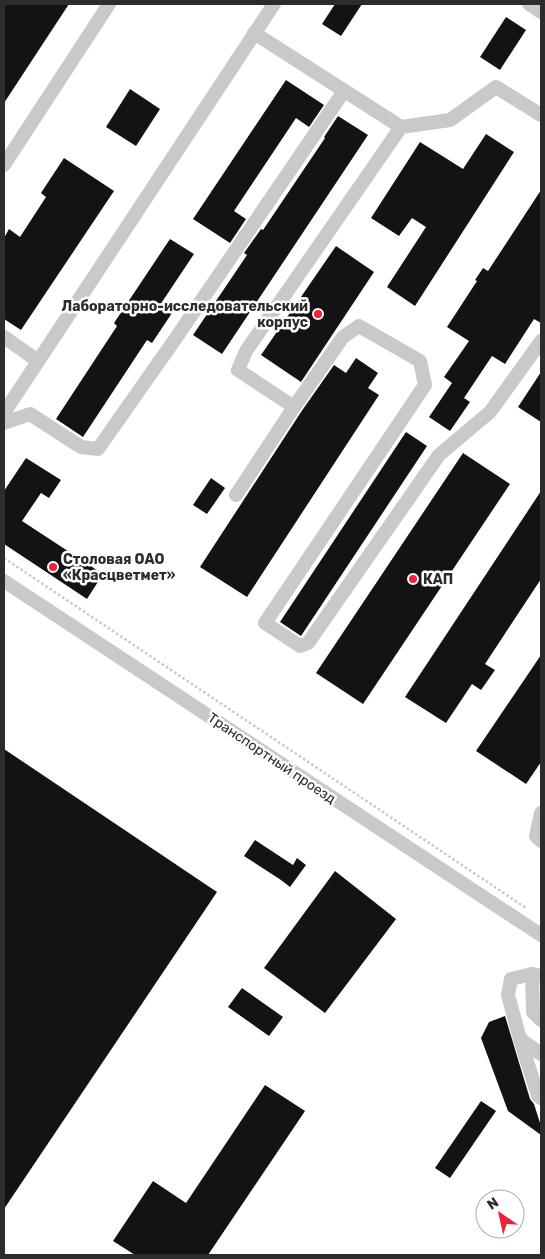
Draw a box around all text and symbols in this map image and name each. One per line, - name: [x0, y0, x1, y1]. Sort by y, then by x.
- place label: Лабораторно-исследовательский корпус: [61, 298, 308, 331]
- marker: Лабораторно-исследовательский корпус: [312, 308, 324, 320]
- place label: Столовая ОАО «Красцветмет»: [63, 551, 176, 584]
- marker: Столовая ОАО «Красцветмет»: [47, 561, 59, 573]
- place label: КАП: [423, 571, 453, 588]
- marker: КАП: [407, 573, 419, 585]
- street label: Транспортный проезд: [204, 709, 339, 808]
- north arrow: [475, 1189, 525, 1239]
- text: N: [484, 1194, 502, 1214]

